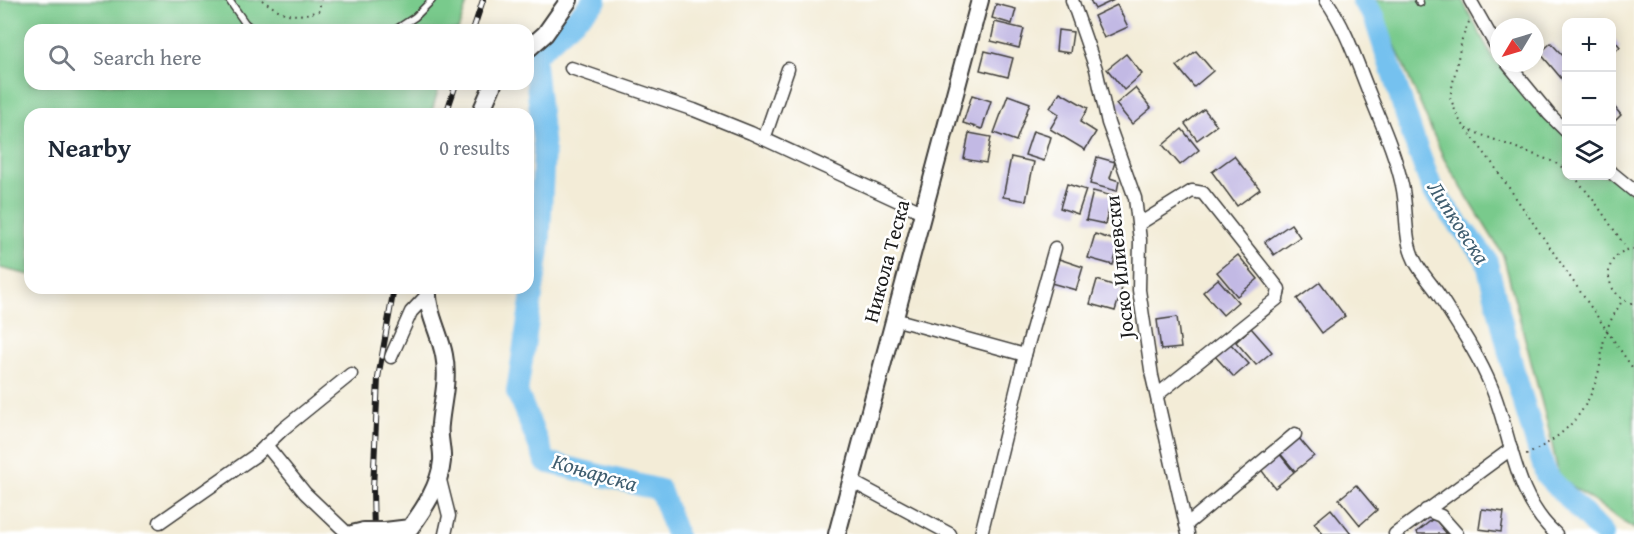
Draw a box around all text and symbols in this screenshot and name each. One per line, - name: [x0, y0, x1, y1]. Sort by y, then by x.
- north arrow: [1490, 18, 1544, 72]
- map controls: [1562, 18, 1616, 180]
- button: +: [1562, 18, 1616, 72]
- search box: [24, 24, 534, 90]
- icon: search: [45, 41, 78, 74]
- text: Search here: [93, 41, 202, 73]
- button: −: [1562, 72, 1616, 126]
- button: layers: [1562, 126, 1616, 180]
- text: Nearby: [48, 128, 131, 167]
- text: 0 results: [439, 133, 510, 162]
- water label: Липковска: [1420, 174, 1498, 270]
- street label: Јоско Илиевски: [1096, 194, 1142, 343]
- street label: Никола Теска: [855, 196, 917, 326]
- water label: Коњарска: [549, 445, 641, 499]

